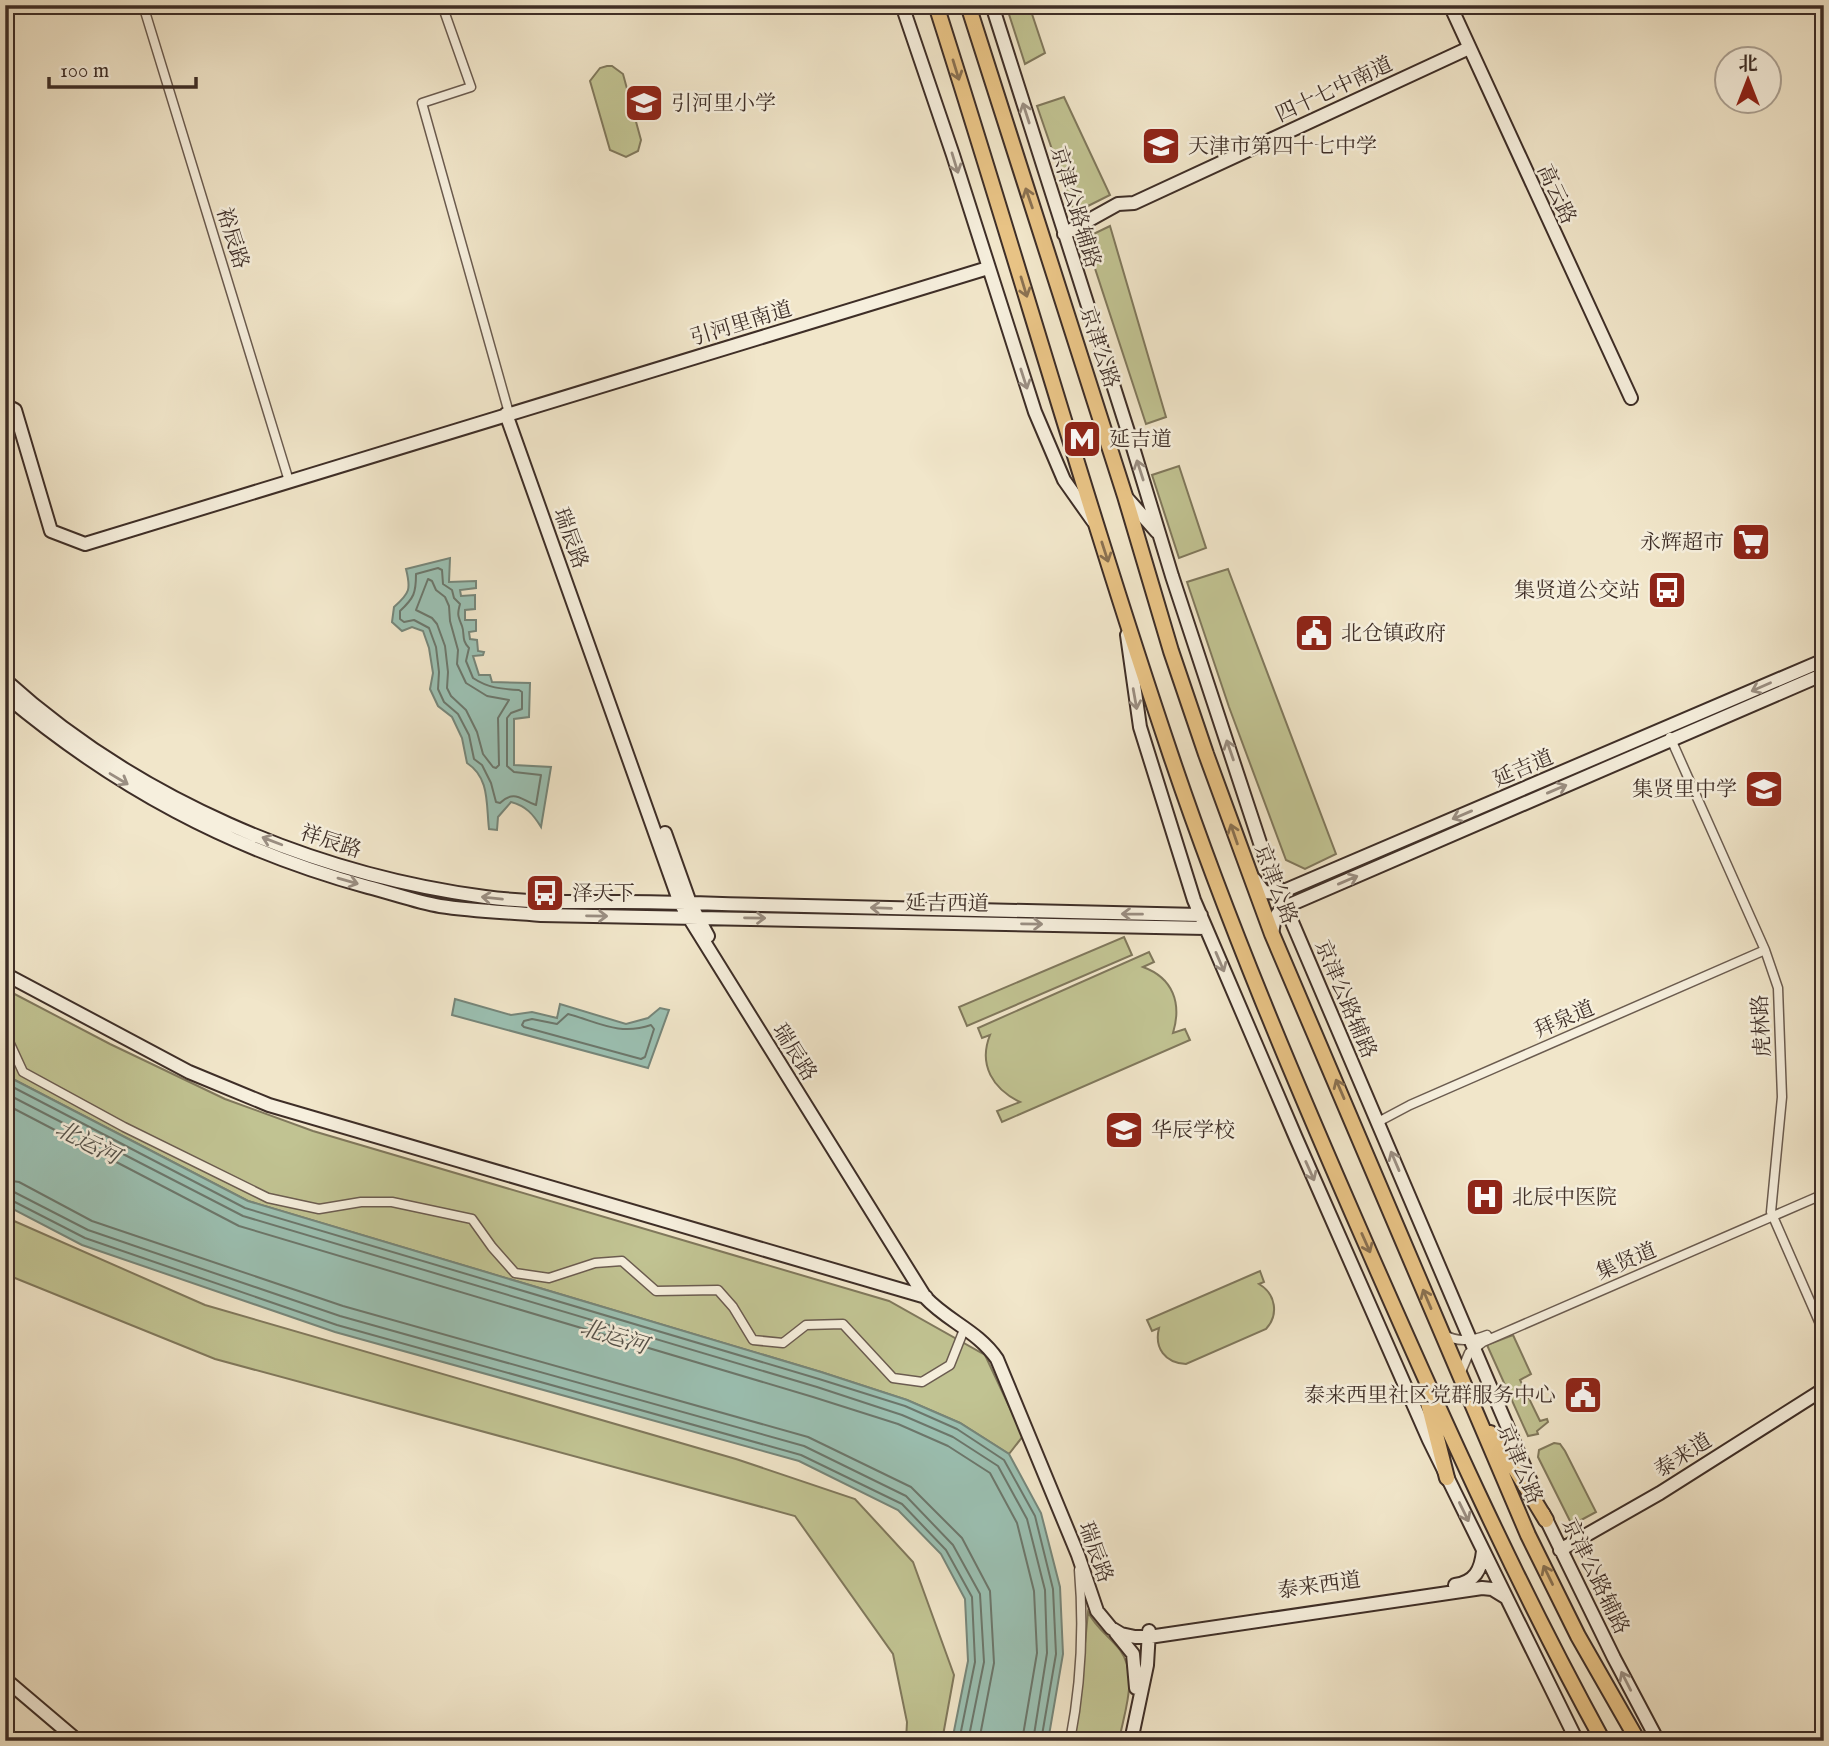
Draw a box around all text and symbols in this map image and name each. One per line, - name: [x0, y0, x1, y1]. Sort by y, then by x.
- scale bar: [49, 46, 196, 90]
- north arrow: [1714, 46, 1784, 116]
- street label: 四十七中南道: [1272, 51, 1397, 129]
- text: 北: [1738, 53, 1758, 77]
- text: 100 m: [60, 58, 109, 85]
- one-way arrow: [951, 59, 964, 81]
- school or university icon: 引河里小学: [623, 82, 665, 124]
- place label: 引河里小学: [671, 91, 776, 118]
- one-way arrow: [1019, 102, 1032, 124]
- school or university icon: 天津市第四十七中学: [1140, 125, 1182, 167]
- place label: 天津市第四十七中学: [1188, 134, 1377, 161]
- street label: 京津公路辅路: [1043, 143, 1106, 272]
- one-way arrow: [950, 151, 963, 173]
- street label: 高云路: [1530, 160, 1581, 229]
- one-way arrow: [1022, 187, 1034, 209]
- street label: 裕辰路: [209, 204, 254, 273]
- one-way arrow: [1019, 276, 1032, 298]
- street label: 引河里南道: [687, 296, 796, 353]
- street label: 京津公路: [1073, 303, 1124, 392]
- one-way arrow: [1019, 368, 1031, 390]
- metro station icon: 延吉道: [1061, 418, 1103, 460]
- place label: 延吉道: [1109, 427, 1172, 454]
- one-way arrow: [1133, 459, 1145, 481]
- street label: 瑞辰路: [546, 504, 593, 573]
- supermarket icon: 永辉超市: [1730, 521, 1772, 563]
- place label: 永辉超市: [1640, 530, 1724, 557]
- one-way arrow: [1099, 541, 1112, 563]
- bus stop icon: 集贤道公交站: [1646, 569, 1688, 611]
- place label: 集贤道公交站: [1514, 578, 1640, 605]
- public building icon: 北仓镇政府: [1293, 612, 1335, 654]
- place label: 北仓镇政府: [1341, 621, 1446, 648]
- one-way arrow: [1751, 682, 1773, 695]
- one-way arrow: [1128, 687, 1142, 710]
- one-way arrow: [1223, 740, 1235, 762]
- street label: 延吉道: [1489, 745, 1558, 794]
- school or university icon: 集贤里中学: [1743, 768, 1785, 810]
- one-way arrow: [108, 773, 128, 787]
- place label: 集贤里中学: [1632, 777, 1737, 804]
- one-way arrow: [1545, 782, 1567, 795]
- one-way arrow: [1452, 810, 1473, 823]
- street label: 祥辰路: [296, 820, 365, 865]
- one-way arrow: [1227, 823, 1239, 845]
- one-way arrow: [262, 834, 283, 847]
- street label: 京津公路: [1247, 840, 1302, 929]
- bus stop icon: 泽天下: [524, 872, 566, 914]
- one-way arrow: [1337, 873, 1358, 886]
- one-way arrow: [337, 875, 359, 888]
- place label: 泽天下: [572, 881, 635, 908]
- street label: 延吉西道: [905, 890, 989, 919]
- one-way arrow: [481, 891, 504, 904]
- one-way arrow: [869, 902, 892, 915]
- one-way arrow: [1121, 907, 1144, 921]
- one-way arrow: [585, 909, 608, 922]
- one-way arrow: [743, 911, 766, 925]
- one-way arrow: [1020, 917, 1043, 930]
- street label: 京津公路辅路: [1308, 936, 1382, 1063]
- one-way arrow: [1214, 950, 1227, 972]
- street label: 虎林路: [1747, 994, 1778, 1058]
- street label: 拜泉道: [1530, 996, 1599, 1045]
- street label: 瑞辰路: [766, 1019, 822, 1087]
- one-way arrow: [1332, 1079, 1345, 1100]
- school or university icon: 华辰学校: [1103, 1109, 1145, 1151]
- water label: 北运河: [50, 1115, 128, 1174]
- place label: 华辰学校: [1151, 1118, 1235, 1145]
- one-way arrow: [1387, 1150, 1400, 1172]
- one-way arrow: [1304, 1159, 1317, 1181]
- hospital icon: 北辰中医院: [1464, 1176, 1506, 1218]
- place label: 北辰中医院: [1512, 1185, 1617, 1212]
- one-way arrow: [1360, 1231, 1373, 1253]
- street label: 集贤道: [1592, 1238, 1661, 1287]
- one-way arrow: [1420, 1289, 1433, 1310]
- water label: 北运河: [576, 1313, 655, 1363]
- public building icon: 泰来西里社区党群服务中心: [1562, 1374, 1604, 1416]
- place label: 泰来西里社区党群服务中心: [1304, 1383, 1556, 1410]
- street label: 京津公路: [1490, 1421, 1547, 1509]
- street label: 泰来道: [1650, 1428, 1718, 1484]
- one-way arrow: [1457, 1501, 1471, 1522]
- street label: 京津公路辅路: [1555, 1514, 1634, 1639]
- street label: 瑞辰路: [1071, 1518, 1118, 1587]
- one-way arrow: [1540, 1565, 1554, 1586]
- street label: 泰来西道: [1276, 1567, 1363, 1606]
- one-way arrow: [1619, 1671, 1632, 1692]

